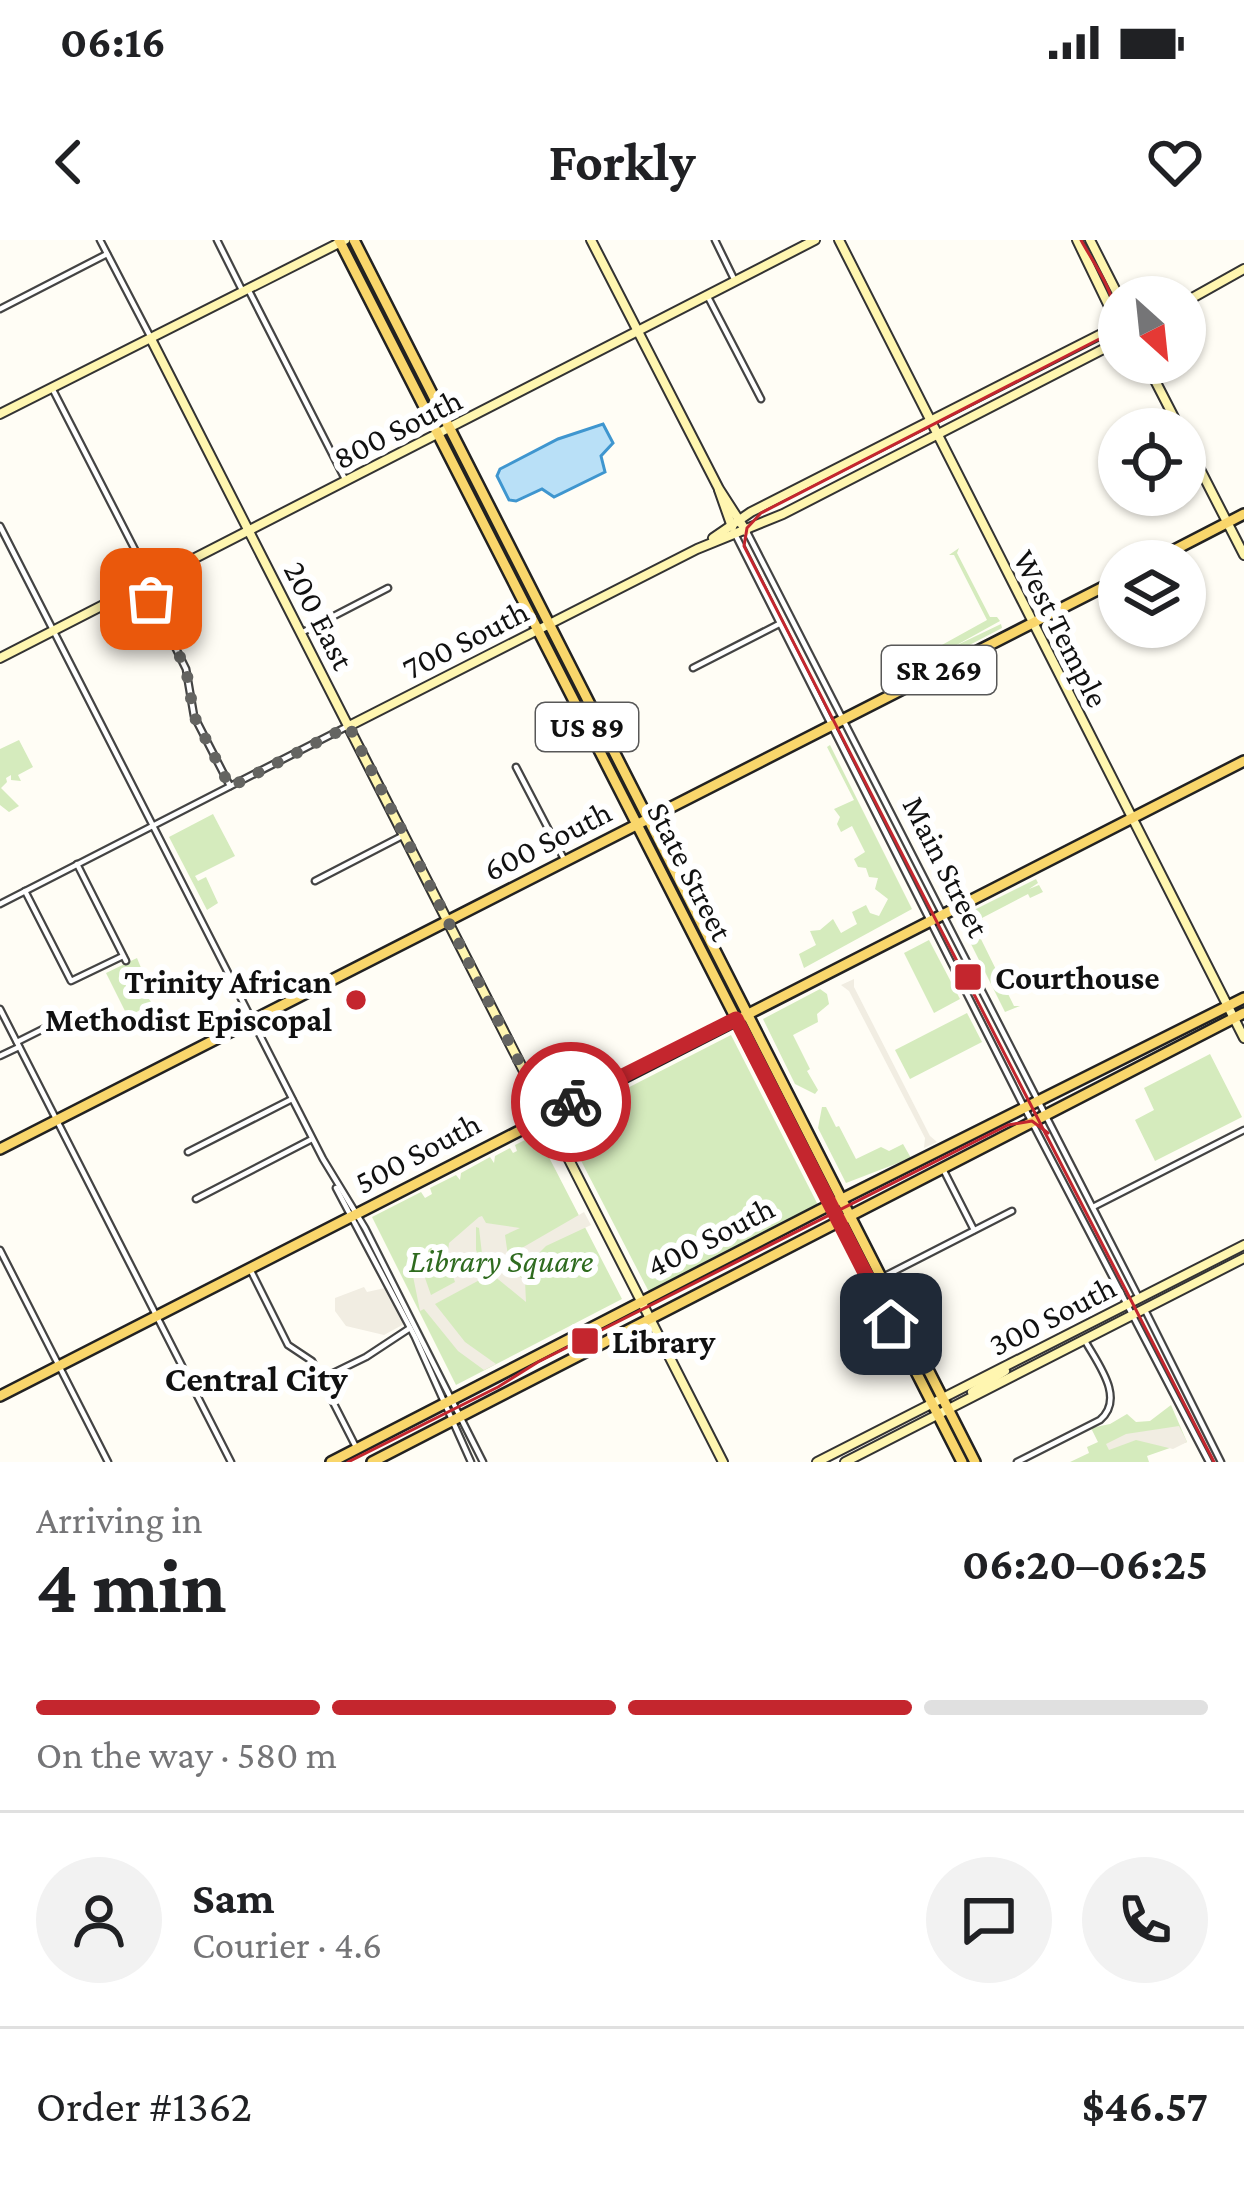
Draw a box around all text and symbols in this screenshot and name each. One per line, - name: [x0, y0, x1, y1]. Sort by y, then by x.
- text: 06:16: [60, 17, 166, 67]
- icon: back: [36, 129, 102, 195]
- icon: heart: [1142, 129, 1208, 195]
- text: Forkly: [548, 132, 696, 192]
- north arrow: [1098, 276, 1206, 384]
- map controls: [1098, 276, 1206, 648]
- street label: 800 South: [327, 380, 468, 477]
- button: locate: [1098, 408, 1206, 516]
- button: layers: [1098, 540, 1206, 648]
- street label: West Temple: [1006, 543, 1117, 713]
- pin: [100, 548, 202, 650]
- street label: 200 East: [277, 555, 363, 676]
- icon: bag: [118, 566, 184, 632]
- street label: 700 South: [396, 592, 534, 687]
- road number: SR 269: [882, 646, 996, 694]
- road number: US 89: [536, 703, 638, 751]
- street label: Main Street: [895, 790, 998, 944]
- street label: 600 South: [477, 793, 617, 888]
- street label: State Street: [640, 796, 742, 947]
- place label: Courthouse: [995, 959, 1160, 996]
- marker: Courthouse: [952, 961, 984, 993]
- place label: Trinity African Methodist Episcopal: [45, 963, 332, 1038]
- marker: Trinity African Methodist Episcopal: [343, 987, 369, 1013]
- courier: [511, 1042, 631, 1162]
- icon: bike: [538, 1069, 604, 1135]
- street label: 500 South: [348, 1104, 486, 1201]
- street label: 400 South: [640, 1189, 780, 1284]
- park label: Library Square: [409, 1242, 594, 1279]
- street label: 300 South: [983, 1268, 1122, 1363]
- pin: [840, 1273, 942, 1375]
- icon: home: [858, 1291, 924, 1357]
- place label: Library: [612, 1323, 716, 1360]
- marker: Library: [569, 1325, 601, 1357]
- district label: Central City: [164, 1359, 348, 1399]
- text: Arriving in: [36, 1498, 203, 1541]
- text: 06:20–06:25: [962, 1539, 1208, 1589]
- text: 4 min: [36, 1542, 227, 1629]
- text: On the way · 580 m: [36, 1733, 337, 1776]
- button: person: [36, 1857, 162, 1983]
- button: chat: [926, 1857, 1052, 1983]
- button: phone: [1082, 1857, 1208, 1983]
- text: Sam: [192, 1873, 275, 1923]
- text: Courier · 4.6: [192, 1923, 382, 1966]
- text: Order #1362: [36, 2081, 252, 2131]
- text: $46.57: [1082, 2081, 1208, 2131]

